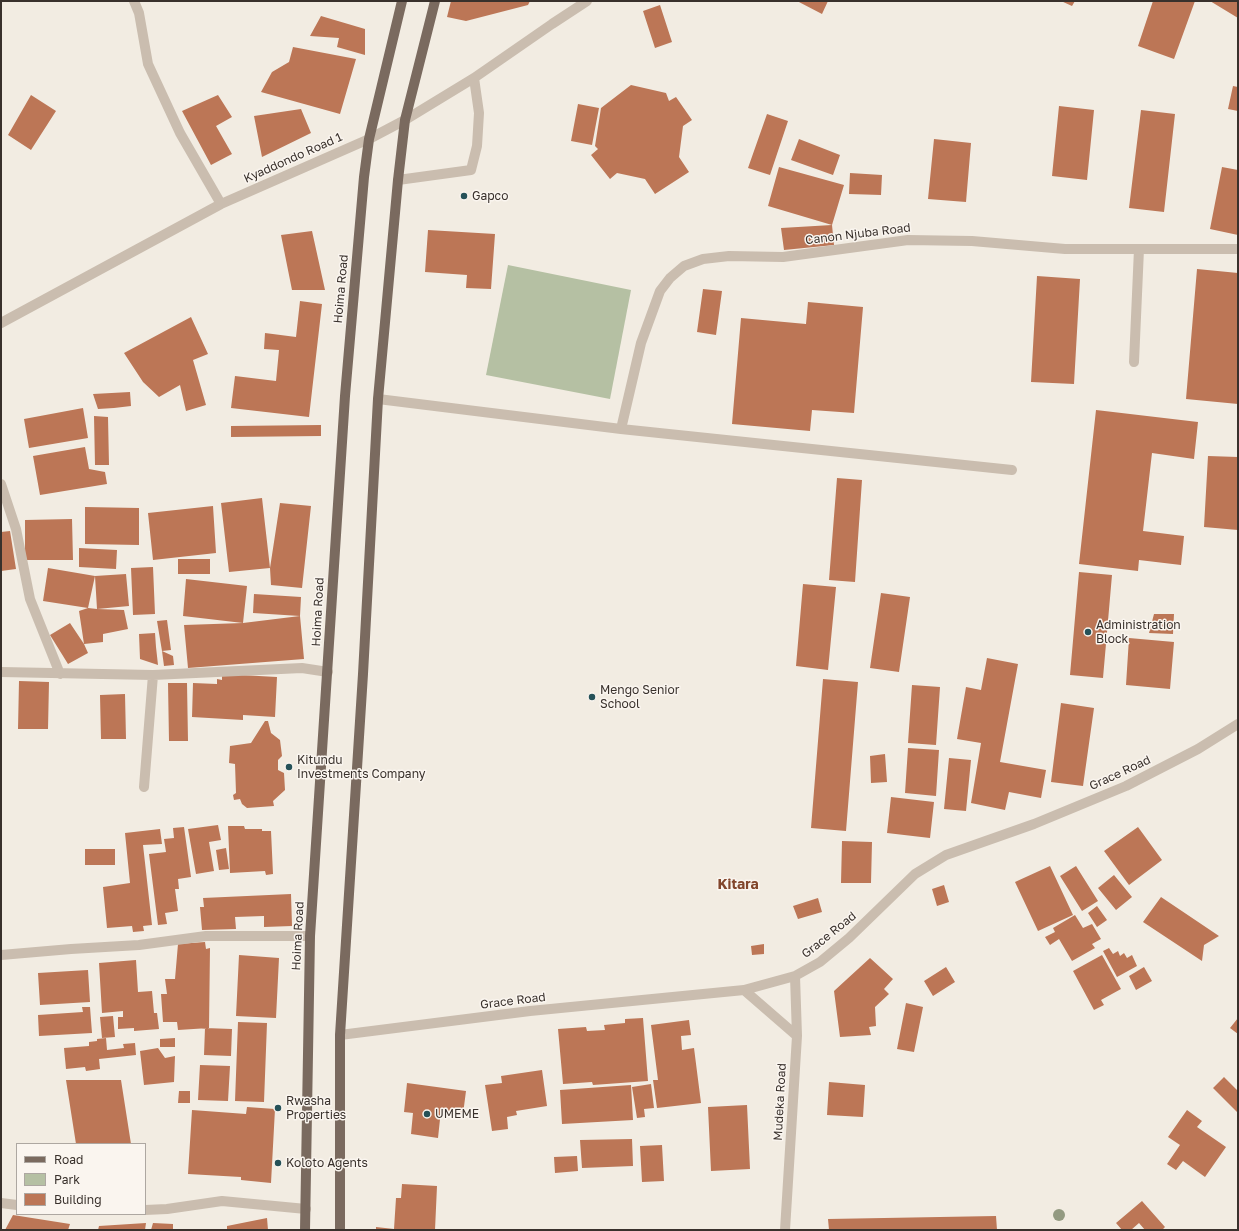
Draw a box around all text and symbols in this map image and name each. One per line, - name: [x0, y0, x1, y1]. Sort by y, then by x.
- street label: Kyaddondo Road 1: [242, 130, 344, 186]
- place label: Gapco: [472, 189, 508, 203]
- marker: Gapco: [459, 191, 469, 201]
- street label: Canon Njuba Road: [804, 220, 912, 248]
- street label: Hoima Road: [331, 254, 351, 324]
- street label: Hoima Road: [309, 577, 327, 647]
- place label: Administration Block: [1096, 618, 1181, 646]
- marker: Administration Block: [1083, 627, 1093, 637]
- place label: Mengo Senior School: [600, 683, 679, 711]
- marker: Mengo Senior School: [587, 692, 597, 702]
- place label: Kitundu Investments Company: [297, 753, 426, 781]
- street label: Grace Road: [1087, 753, 1153, 793]
- marker: Kitundu Investments Company: [284, 762, 294, 772]
- district label: Kitara: [717, 877, 759, 893]
- street label: Hoima Road: [289, 901, 307, 971]
- street label: Grace Road: [799, 909, 859, 961]
- street label: Grace Road: [480, 990, 546, 1012]
- street label: Mudeka Road: [771, 1063, 789, 1141]
- place label: Rwasha Properties: [286, 1094, 346, 1122]
- marker: Rwasha Properties: [273, 1103, 283, 1113]
- place label: UMEME: [435, 1107, 479, 1121]
- marker: UMEME: [422, 1109, 432, 1119]
- legend: [16, 1143, 146, 1215]
- text: Road: [54, 1152, 83, 1167]
- place label: Koloto Agents: [286, 1156, 368, 1170]
- marker: Koloto Agents: [273, 1158, 283, 1168]
- text: Park: [54, 1172, 80, 1187]
- text: Building: [54, 1192, 102, 1207]

